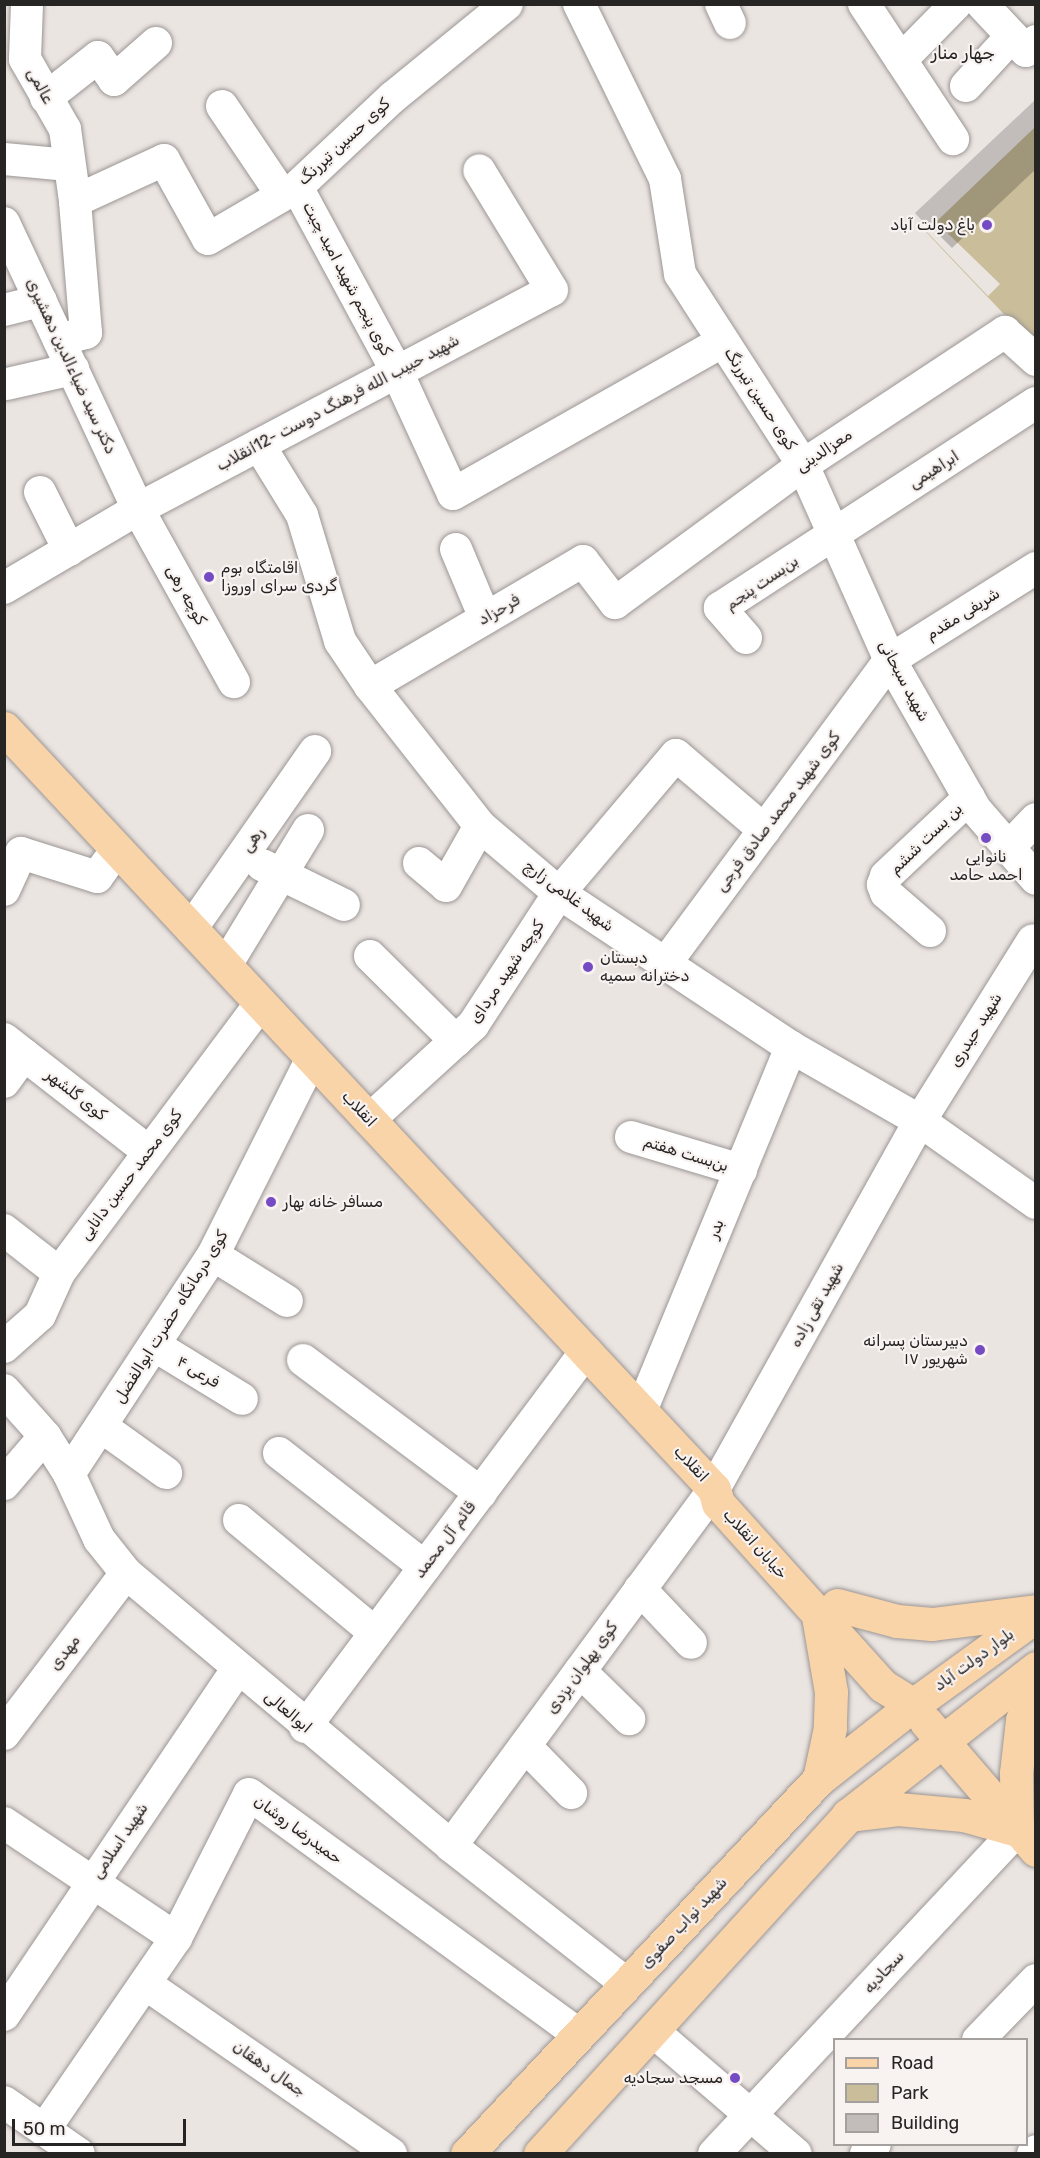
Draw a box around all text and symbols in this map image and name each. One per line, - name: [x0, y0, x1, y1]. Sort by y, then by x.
- district label: جهار منار: [931, 42, 995, 64]
- street label: عالمی: [22, 65, 58, 107]
- street label: کوی حسین تیررنگ: [294, 95, 394, 189]
- street label: کوی پنجم شهید امید چیت: [298, 199, 396, 359]
- place label: باغ دولت آباد: [890, 215, 975, 235]
- marker: باغ دولت آباد: [980, 218, 994, 232]
- street label: دکتر سید ضیاءالدین دهشیری: [22, 275, 120, 457]
- street label: شهید حبیب الله فرهنگ دوست -12انقلاب: [213, 331, 463, 475]
- street label: کوی حسین تیررنگ: [720, 344, 800, 454]
- street label: معزالدینی: [792, 425, 856, 477]
- street label: ابراهیمی: [905, 447, 963, 493]
- street label: بن‌بست پنجم: [722, 551, 802, 615]
- place label: اقامتگاه بوم گردی سرای اوروزا: [221, 558, 337, 596]
- street label: کوچه رهی: [162, 562, 210, 628]
- marker: اقامتگاه بوم گردی سرای اوروزا: [202, 570, 216, 584]
- street label: شریفی مقدم: [922, 584, 1004, 644]
- street label: فرحزاد: [475, 590, 523, 630]
- street label: شهید سبحانی: [874, 637, 934, 725]
- street label: کوی شهید محمد صادق فرجی: [712, 728, 844, 896]
- street label: بن بست ششم: [885, 799, 967, 879]
- street label: رهی: [237, 824, 269, 856]
- marker: نانوایی احمد حامد: [979, 831, 993, 845]
- place label: نانوایی احمد حامد: [949, 847, 1023, 885]
- street label: شهید غلامی زارچ: [520, 856, 618, 936]
- street label: کوچه شهید مردای: [465, 917, 549, 1027]
- place label: دبستان دخترانه سمیه: [600, 948, 689, 986]
- marker: دبستان دخترانه سمیه: [581, 960, 595, 974]
- street label: شهید حیدری: [946, 989, 1006, 1071]
- street label: کوی گلشهر: [42, 1065, 110, 1125]
- street label: انقلاب: [337, 1087, 381, 1131]
- street label: کوی محمد حسین دانایی: [76, 1106, 186, 1244]
- street label: بن‌بست هفتم: [641, 1132, 731, 1176]
- place label: مسافر خانه بهار: [283, 1192, 383, 1212]
- marker: مسافر خانه بهار: [264, 1195, 278, 1209]
- street label: بدر: [704, 1217, 728, 1241]
- street label: کوی درمانگاه حضرت ابوالفضل: [110, 1227, 232, 1407]
- street label: شهید تقی زاده: [786, 1259, 848, 1351]
- place label: دبیرستان پسرانه ۱۷ شهریور: [863, 1331, 968, 1369]
- marker: دبیرستان پسرانه ۱۷ شهریور: [973, 1343, 987, 1357]
- street label: فرعی ۴: [173, 1352, 223, 1392]
- street label: انقلاب: [669, 1442, 713, 1486]
- street label: قائم آل محمد: [410, 1498, 480, 1582]
- street label: خیابان انقلاب: [719, 1505, 791, 1583]
- street label: کوی پهلوان یزدی: [542, 1618, 622, 1718]
- street label: بلوار دولت آباد: [930, 1625, 1018, 1695]
- street label: مهدی: [46, 1632, 84, 1674]
- street label: ابوالعالی: [260, 1687, 316, 1737]
- street label: حمیدرضا روشان: [250, 1791, 346, 1869]
- street label: شهید اسلامی: [88, 1799, 152, 1883]
- street label: شهید نواب صفوی: [637, 1873, 731, 1973]
- street label: سجادیه: [859, 1947, 909, 1997]
- street label: جمال دهقان: [229, 2037, 309, 2101]
- legend: [833, 2038, 1028, 2146]
- text: Road: [891, 2052, 934, 2074]
- place label: مسجد سجادیه: [624, 2068, 723, 2088]
- marker: مسجد سجادیه: [728, 2071, 742, 2085]
- text: Park: [891, 2082, 928, 2104]
- scale bar: [15, 2107, 189, 2145]
- text: Building: [891, 2112, 959, 2134]
- text: 50 m: [23, 2118, 66, 2140]

